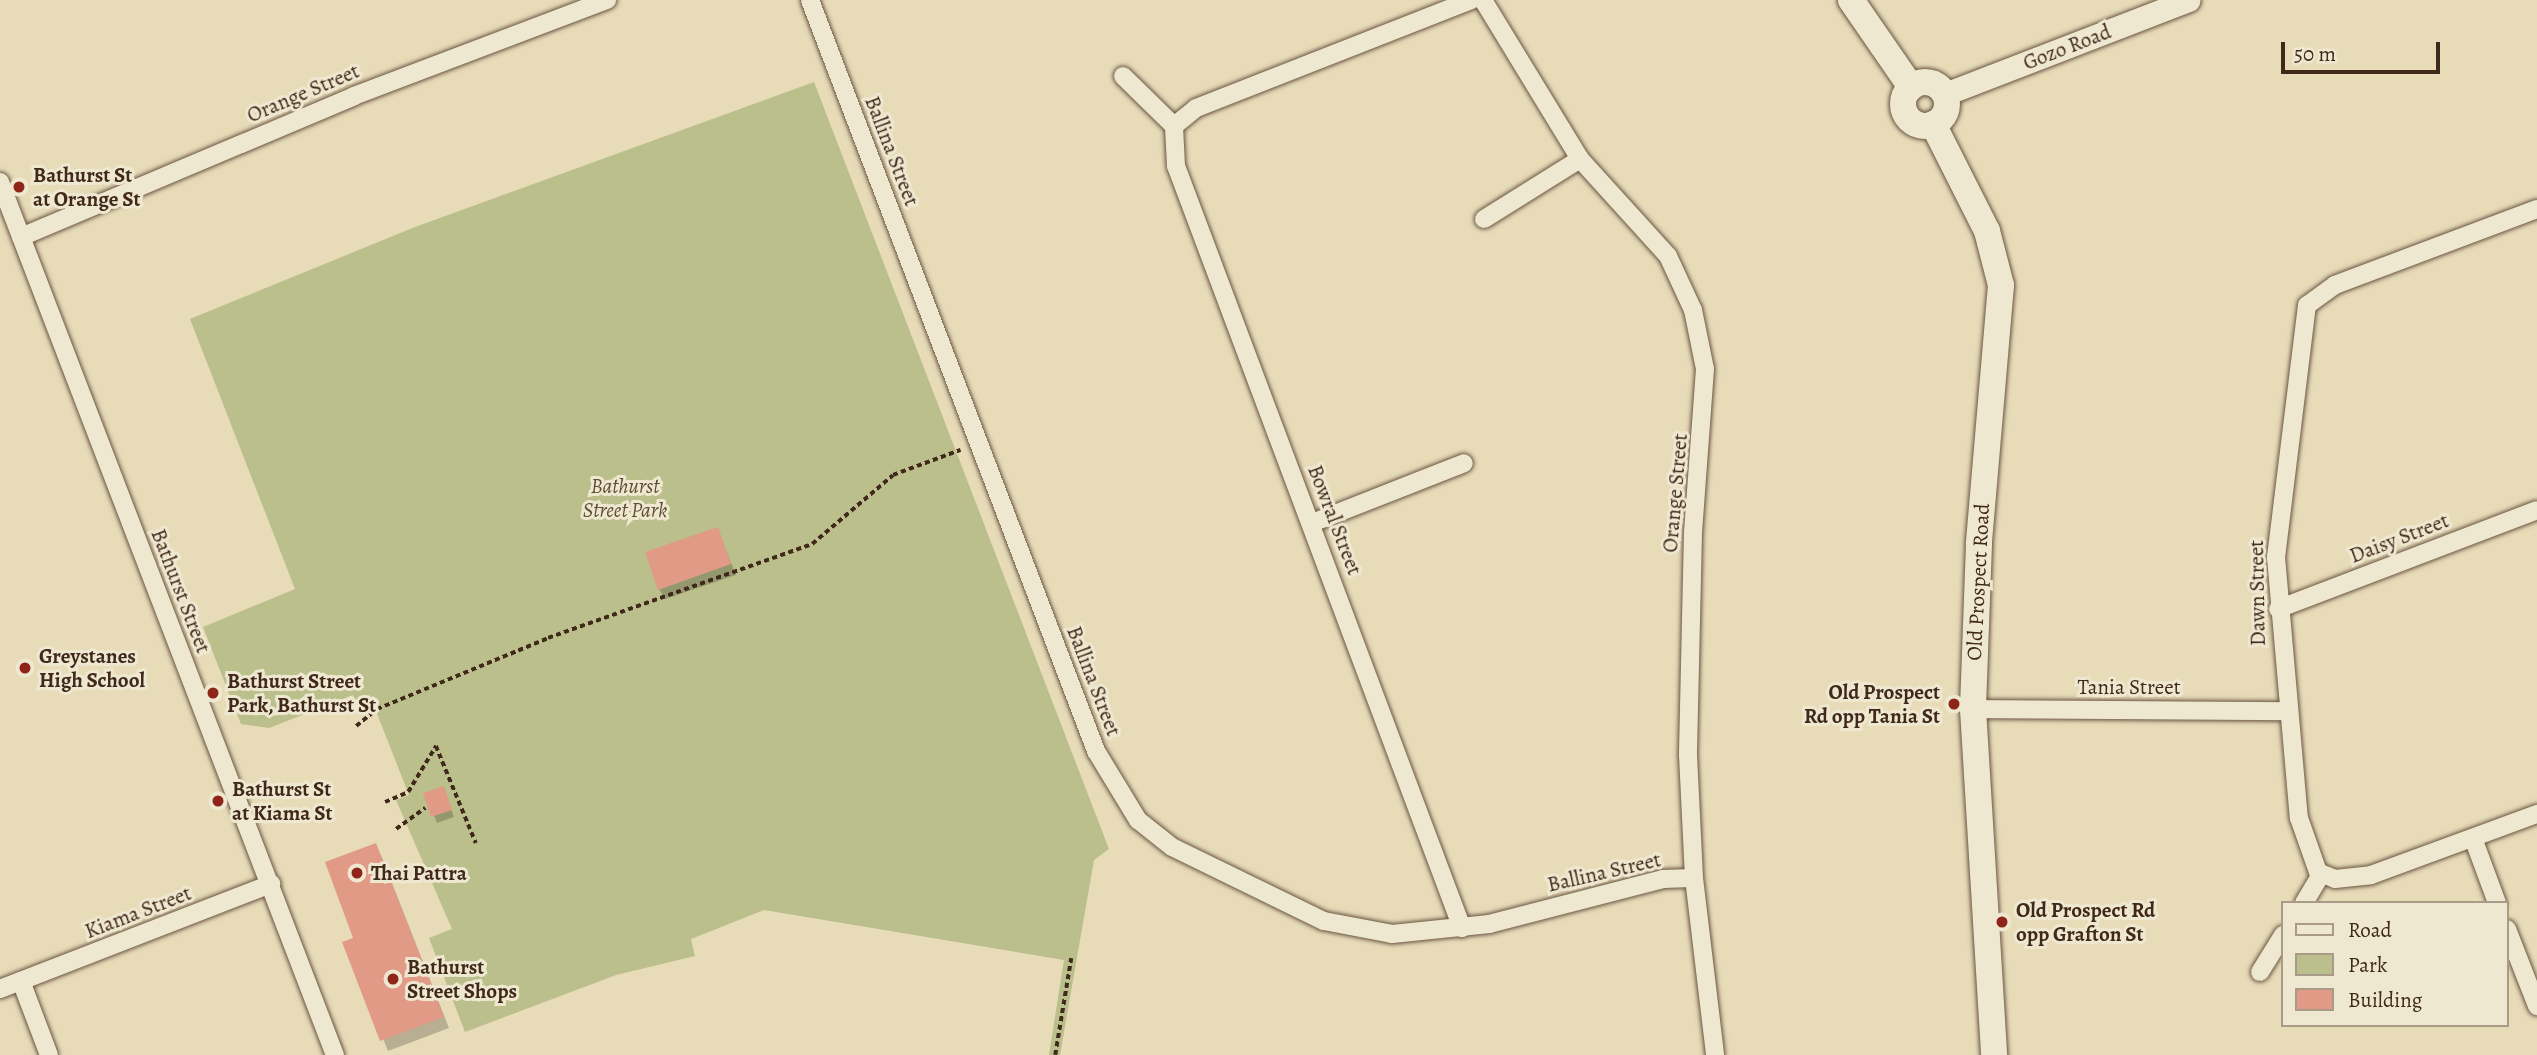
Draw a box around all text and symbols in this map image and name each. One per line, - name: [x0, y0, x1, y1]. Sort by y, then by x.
- street label: Gozo Road: [2020, 19, 2114, 75]
- scale bar: [2285, 28, 2444, 72]
- text: 50 m: [2294, 40, 2336, 68]
- street label: Orange Street: [243, 58, 363, 128]
- street label: Ballina Street: [860, 93, 924, 209]
- place label: Bathurst St at Orange St: [33, 162, 140, 212]
- marker: Bathurst St at Orange St: [11, 179, 27, 195]
- street label: Orange Street: [1657, 432, 1693, 554]
- street label: Bowral Street: [1302, 461, 1368, 579]
- park label: Bathurst Street Park: [583, 473, 667, 523]
- street label: Old Prospect Road: [1961, 503, 1995, 661]
- street label: Daisy Street: [2346, 508, 2452, 568]
- street label: Bathurst Street: [146, 525, 216, 657]
- street label: Dawn Street: [2243, 540, 2271, 646]
- street label: Ballina Street: [1062, 623, 1126, 739]
- place label: Greystanes High School: [39, 643, 145, 693]
- marker: Greystanes High School: [17, 660, 33, 676]
- place label: Bathurst Street Park, Bathurst St: [227, 668, 377, 718]
- street label: Tania Street: [2077, 674, 2181, 700]
- place label: Old Prospect Rd opp Tania St: [1804, 679, 1940, 729]
- marker: Bathurst Street Park, Bathurst St: [205, 685, 221, 701]
- marker: Old Prospect Rd opp Tania St: [1946, 696, 1962, 712]
- place label: Bathurst St at Kiama St: [232, 776, 332, 826]
- marker: Bathurst St at Kiama St: [210, 793, 226, 809]
- street label: Ballina Street: [1545, 847, 1663, 897]
- place label: Thai Pattra: [371, 860, 467, 886]
- marker: Thai Pattra: [349, 865, 365, 881]
- street label: Kiama Street: [81, 880, 195, 944]
- place label: Old Prospect Rd opp Grafton St: [2016, 897, 2155, 947]
- legend: [2282, 901, 2509, 1027]
- marker: Old Prospect Rd opp Grafton St: [1994, 914, 2010, 930]
- text: Road: [2348, 916, 2392, 944]
- text: Park: [2348, 951, 2387, 979]
- place label: Bathurst Street Shops: [407, 954, 517, 1004]
- marker: Bathurst Street Shops: [385, 971, 401, 987]
- text: Building: [2348, 986, 2422, 1014]

